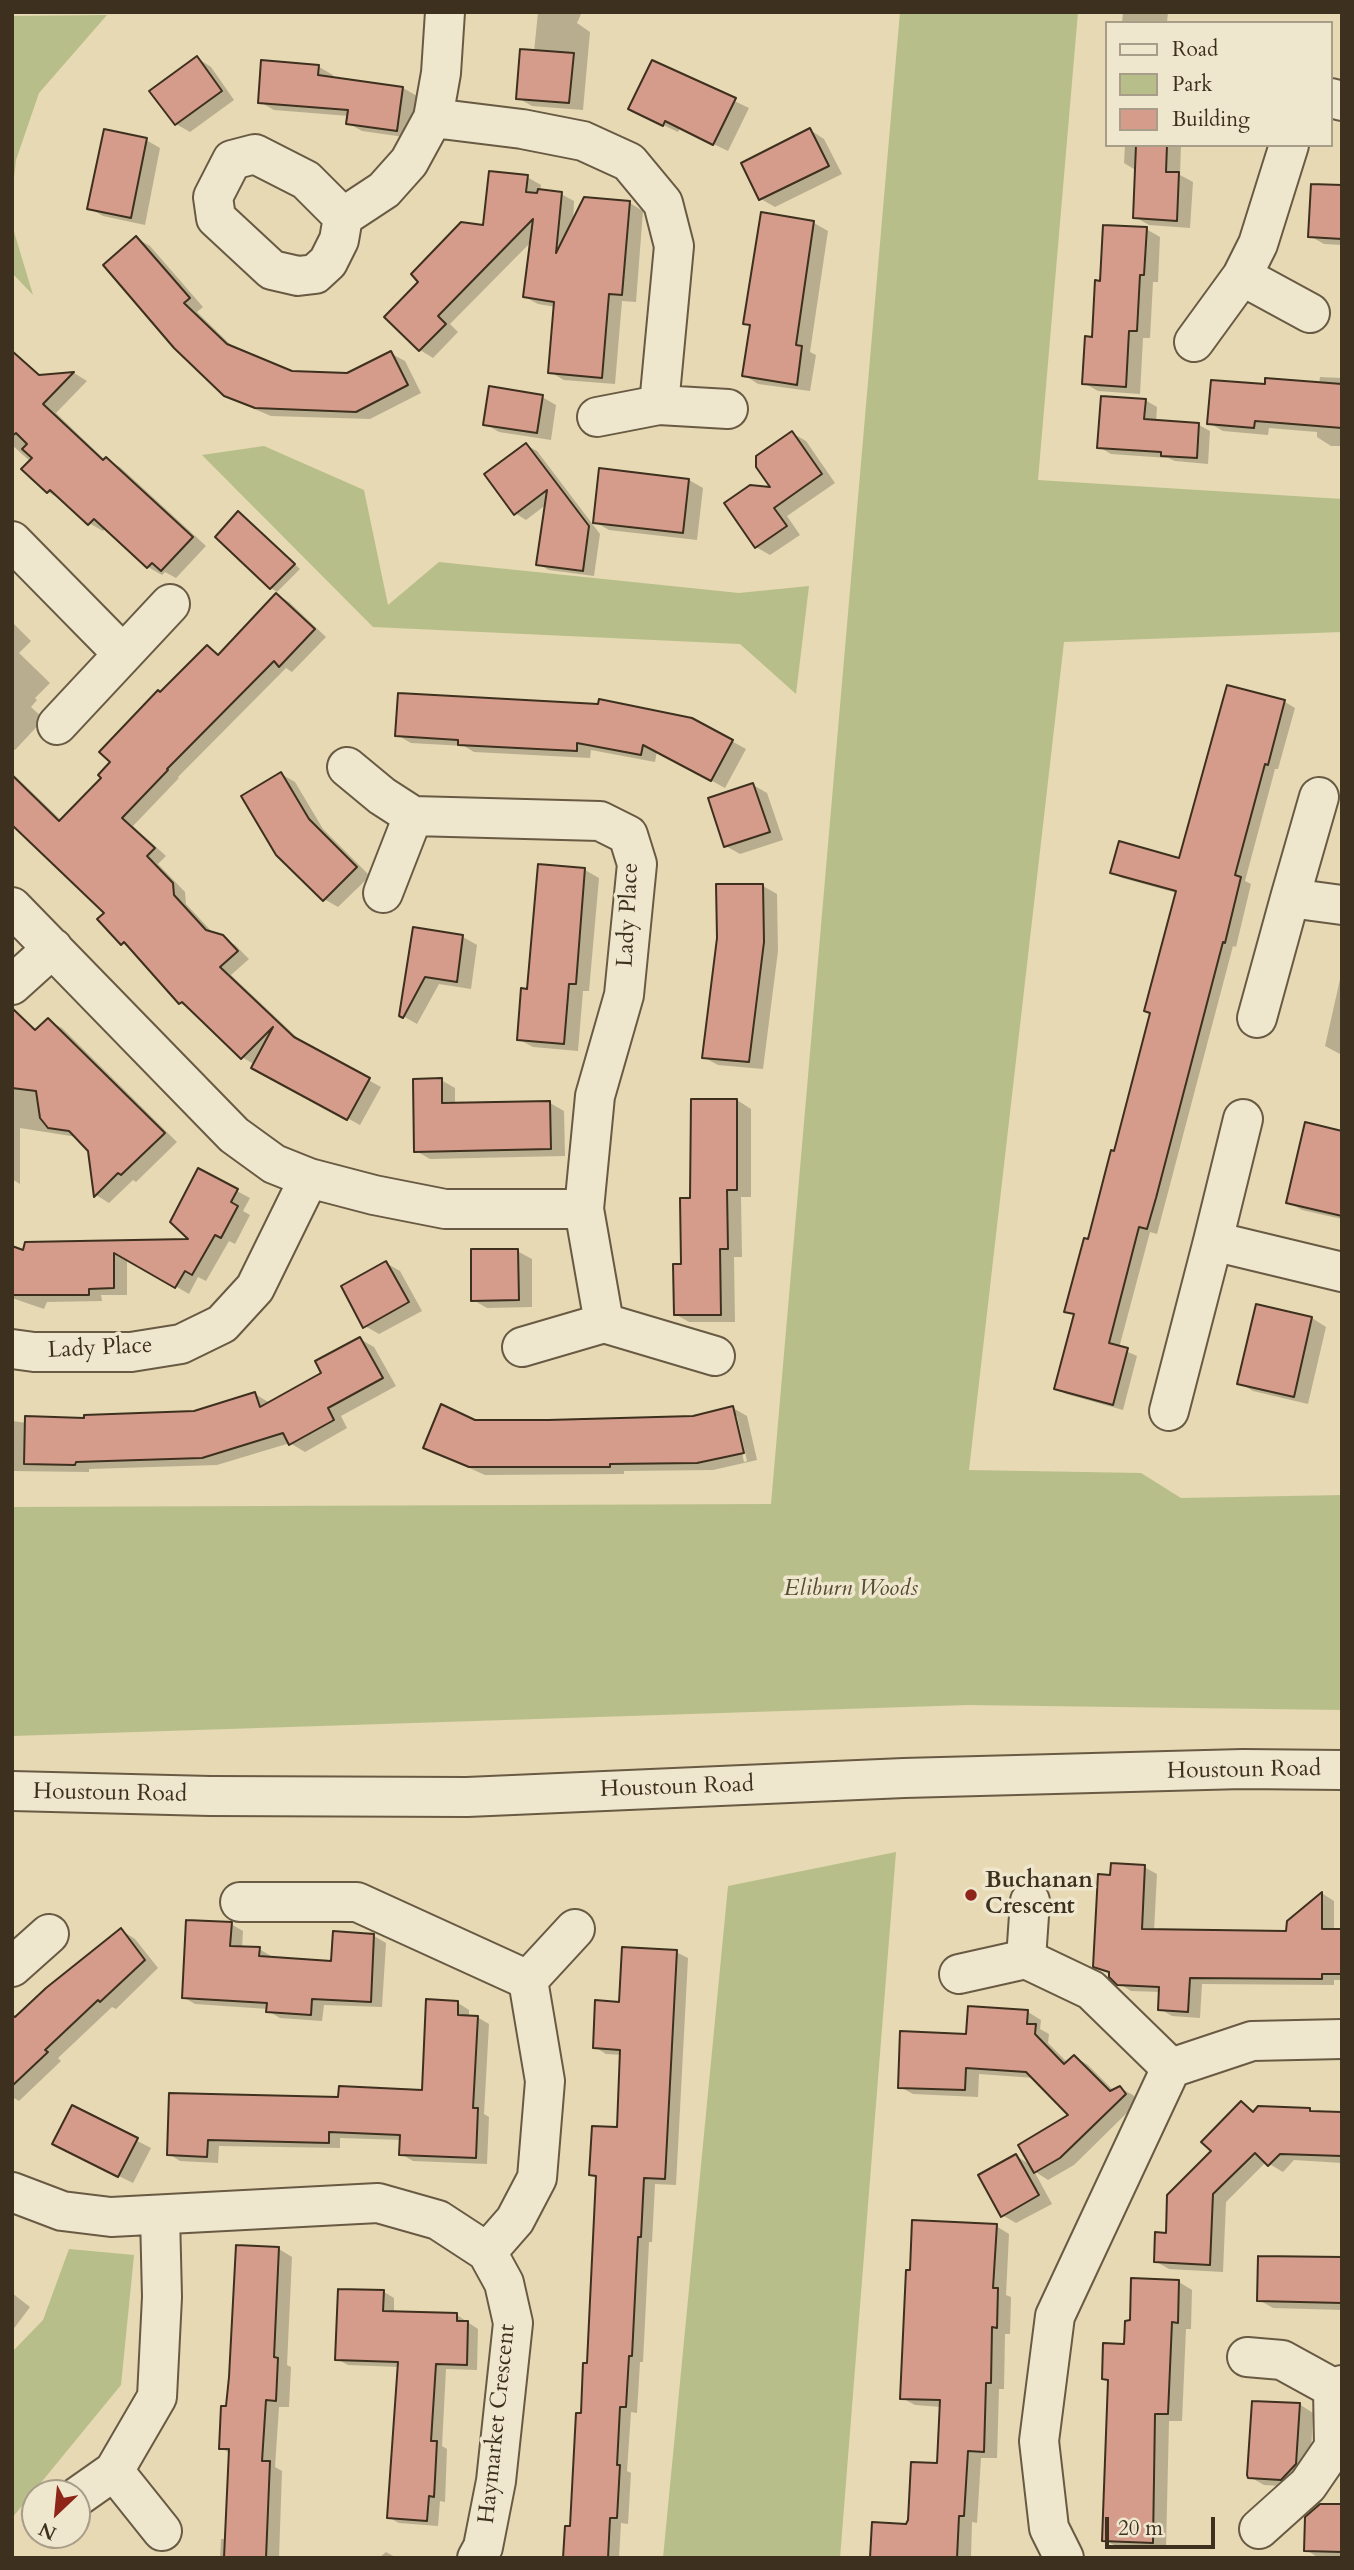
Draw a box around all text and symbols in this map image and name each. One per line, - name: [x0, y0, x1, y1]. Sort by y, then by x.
- legend: [1106, 21, 1333, 147]
- text: Road: [1172, 35, 1218, 64]
- text: Park: [1172, 70, 1212, 99]
- text: Building: [1172, 105, 1250, 134]
- street label: Lady Place: [612, 862, 646, 968]
- street label: Lady Place: [47, 1332, 153, 1366]
- park label: Eliburn Woods: [784, 1576, 918, 1604]
- street label: Houstoun Road: [1167, 1756, 1321, 1786]
- street label: Houstoun Road: [600, 1772, 754, 1804]
- street label: Houstoun Road: [33, 1779, 187, 1809]
- place label: Buchanan Crescent: [985, 1868, 1093, 1922]
- marker: Buchanan Crescent: [963, 1887, 979, 1903]
- street label: Haymarket Crescent: [474, 2323, 522, 2525]
- north arrow: [21, 2479, 91, 2549]
- scale bar: [1109, 2504, 1219, 2548]
- text: 20 m: [1118, 2514, 1163, 2543]
- text: N: [35, 2516, 61, 2546]

